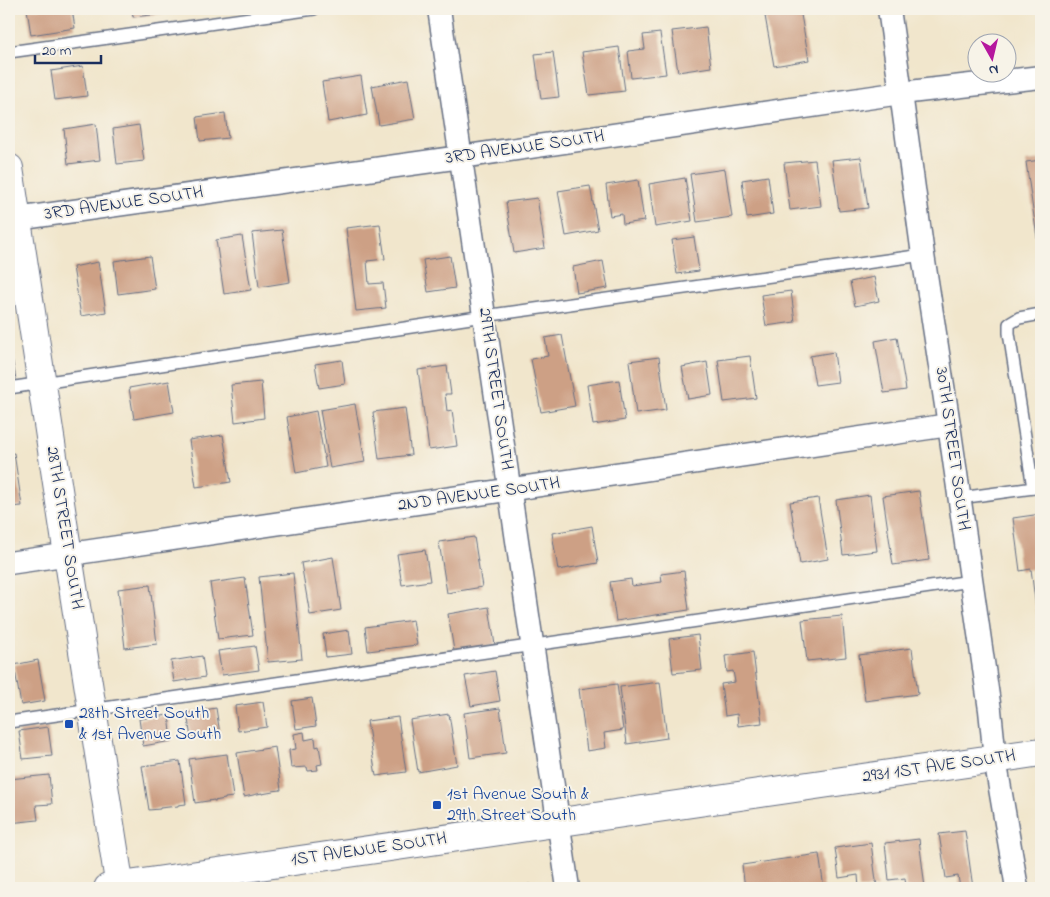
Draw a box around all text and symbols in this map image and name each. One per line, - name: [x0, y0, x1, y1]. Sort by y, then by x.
- scale bar: [35, 32, 101, 64]
- north arrow: [968, 32, 1018, 82]
- text: 20 m: [42, 40, 72, 62]
- text: N: [987, 58, 1000, 80]
- street label: 3RD AVENUE SOUTH: [444, 124, 606, 172]
- street label: 3RD AVENUE SOUTH: [43, 180, 205, 228]
- street label: 29TH STREET SOUTH: [471, 306, 519, 472]
- street label: 30TH STREET SOUTH: [928, 366, 976, 532]
- street label: 28TH STREET SOUTH: [38, 445, 90, 611]
- street label: 2ND AVENUE SOUTH: [396, 471, 562, 519]
- place label: 28th Street South & 1st Avenue South: [79, 701, 221, 748]
- marker: 28th Street South & 1st Avenue South: [63, 718, 75, 730]
- street label: 2931 1ST AVE SOUTH: [861, 743, 1017, 791]
- place label: 1st Avenue South & 29th Street South: [447, 782, 589, 829]
- marker: 1st Avenue South & 29th Street South: [431, 799, 443, 811]
- street label: 1ST AVENUE SOUTH: [289, 826, 449, 874]

